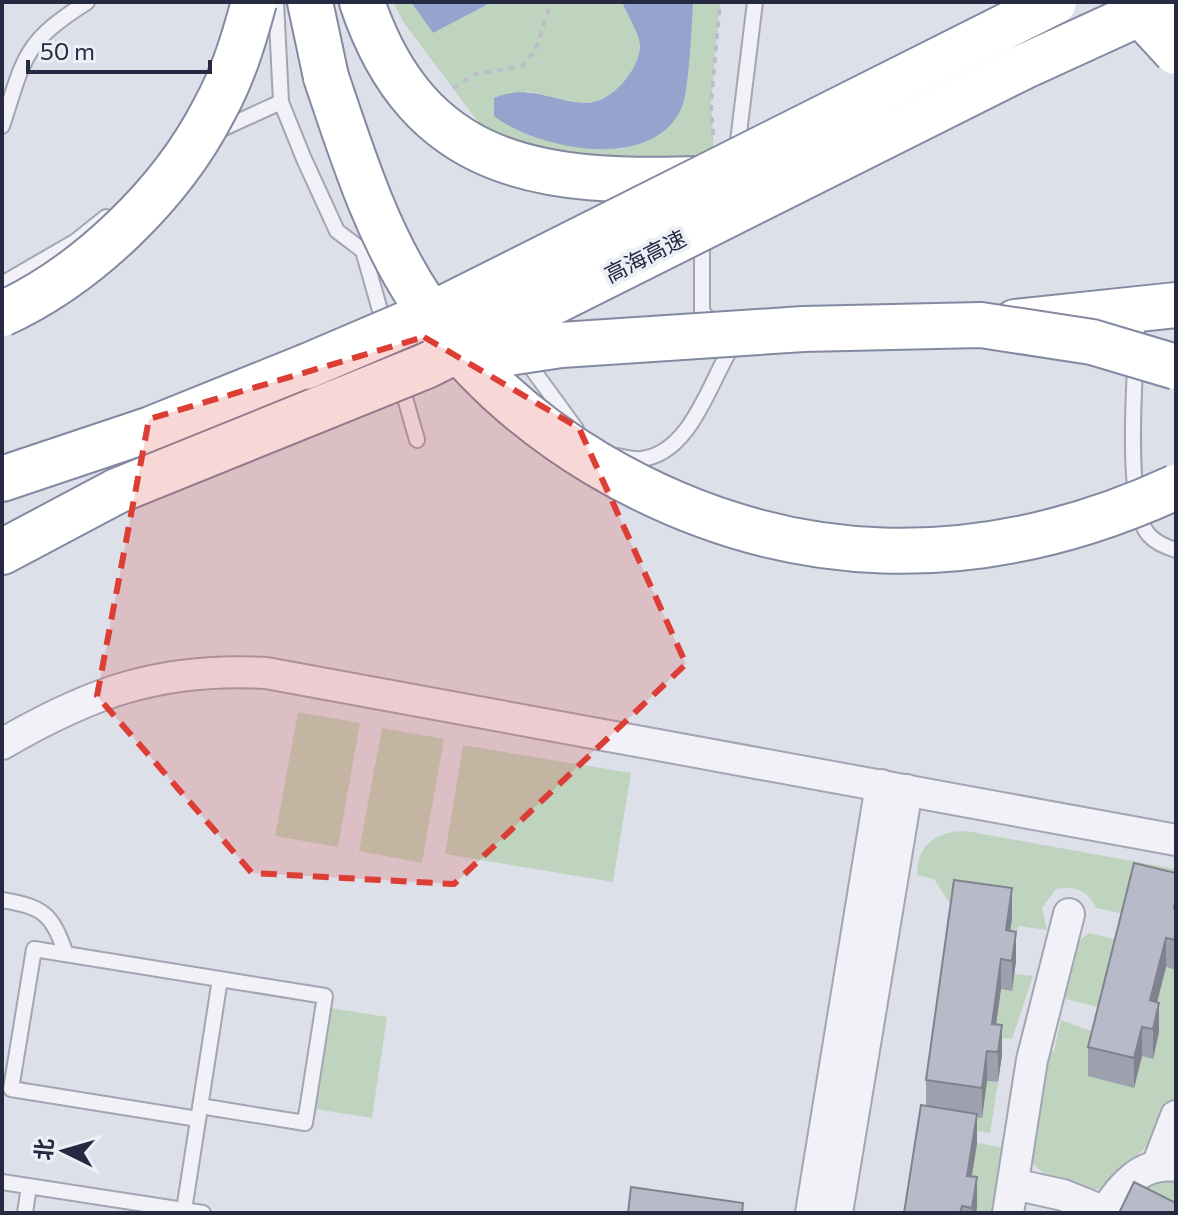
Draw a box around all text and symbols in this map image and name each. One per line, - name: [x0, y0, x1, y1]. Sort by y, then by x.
- scale bar: [28, 24, 210, 74]
- text: 50 m: [40, 36, 95, 65]
- street label: 高海高速: [600, 224, 690, 288]
- north arrow: [24, 1111, 104, 1191]
- text: 北: [29, 1137, 58, 1161]

